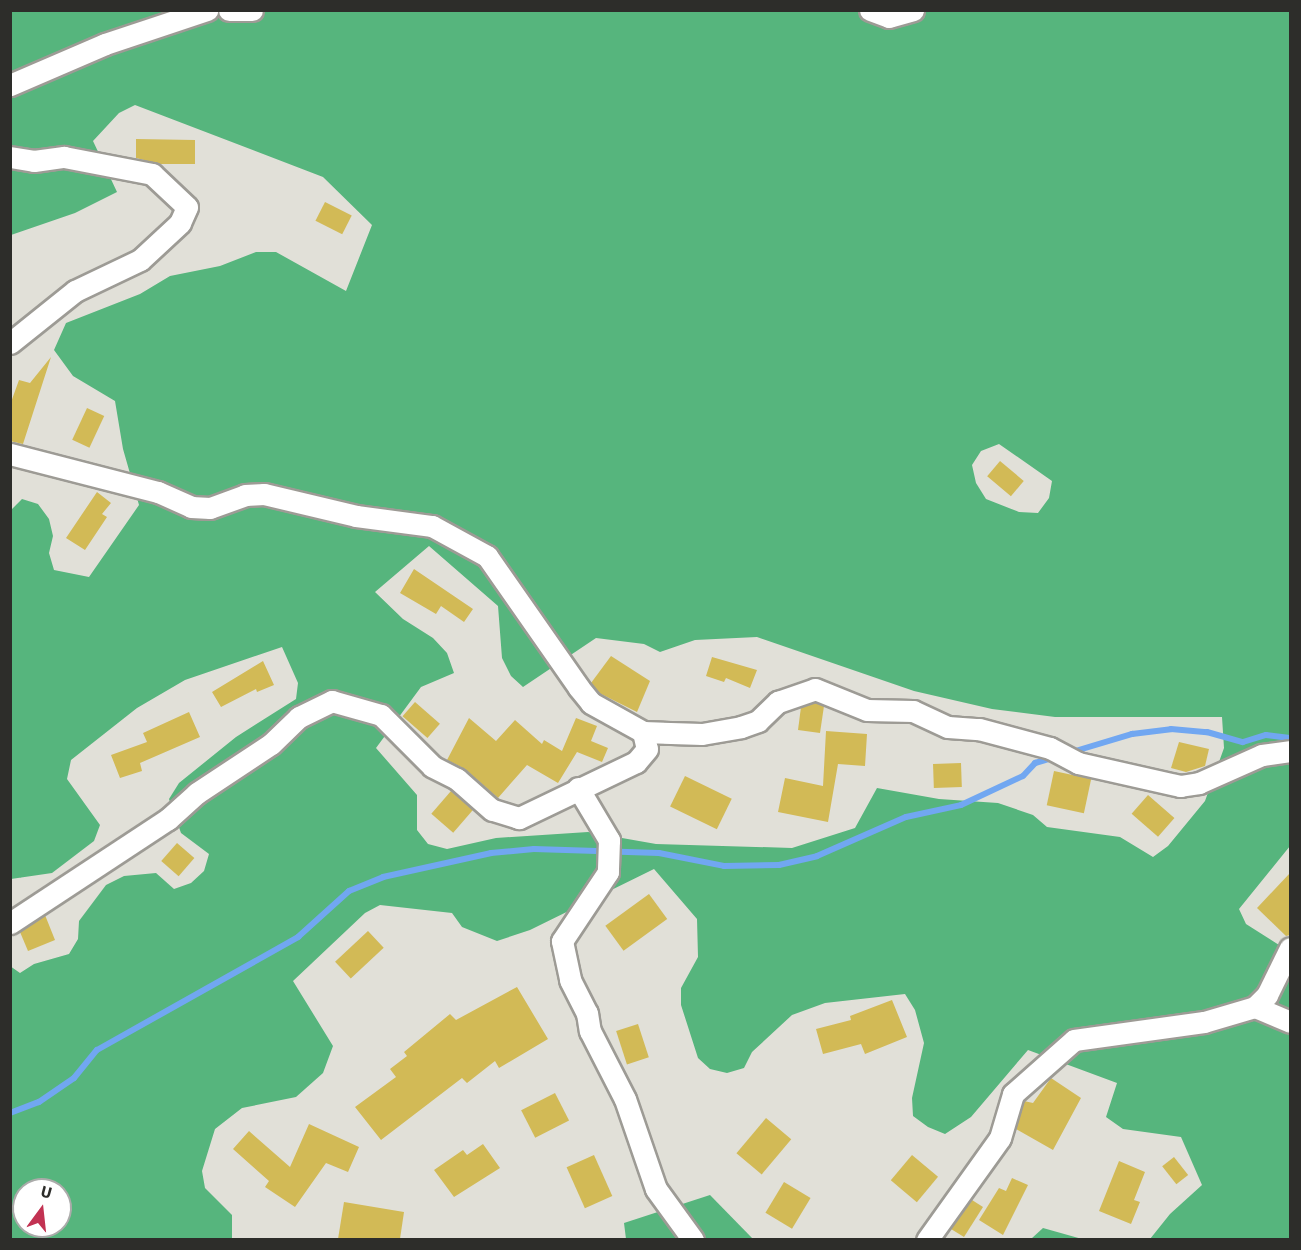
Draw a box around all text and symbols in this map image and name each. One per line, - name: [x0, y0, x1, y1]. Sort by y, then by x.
- north arrow: [12, 1178, 72, 1238]
- text: U: [38, 1181, 54, 1204]

